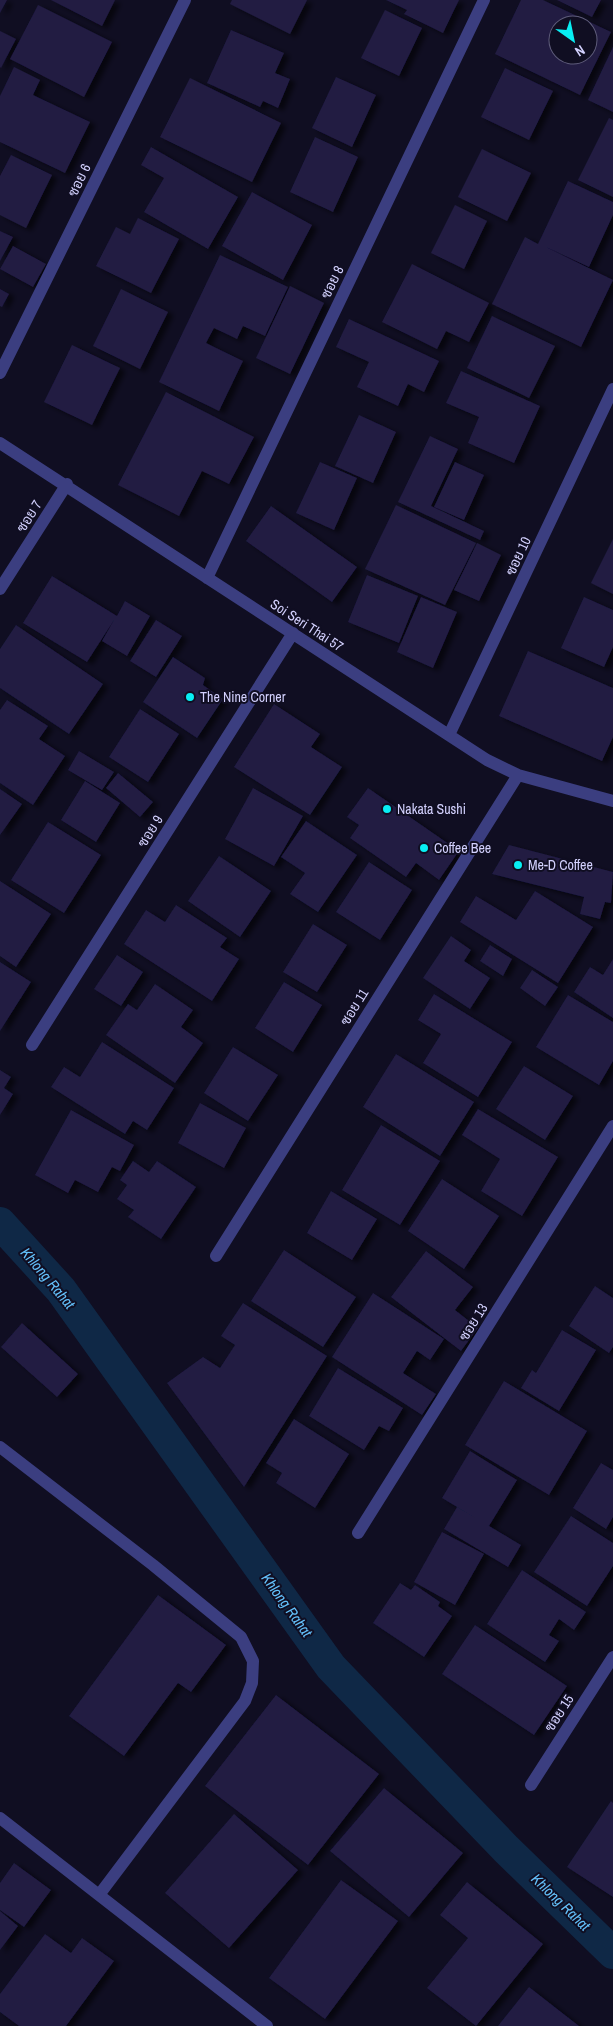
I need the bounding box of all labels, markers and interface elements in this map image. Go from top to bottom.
north arrow [548,15,598,65]
text: N [572,41,588,61]
street label: ซอย 6 [63,161,95,199]
street label: ซอย 8 [316,263,348,301]
street label: ซอย 7 [12,497,46,535]
street label: ซอย 10 [501,534,535,578]
street label: Soi Seri Thai 57 [267,595,347,655]
place label: The Nine Corner [200,688,286,706]
marker: The Nine Corner [184,691,196,703]
place label: Nakata Sushi [397,800,466,818]
marker: Nakata Sushi [381,803,393,815]
street label: ซอย 9 [133,812,167,850]
place label: Coffee Bee [434,839,491,857]
marker: Coffee Bee [418,842,430,854]
place label: Me-D Coffee [528,856,593,874]
marker: Me-D Coffee [512,859,524,871]
street label: ซอย 11 [336,985,373,1029]
water label: Khlong Rahat [16,1243,80,1314]
street label: ซอย 13 [455,1300,491,1344]
water label: Khlong Rahat [257,1569,318,1642]
street label: ซอย 15 [540,1691,578,1735]
water label: Khlong Rahat [527,1869,596,1936]

